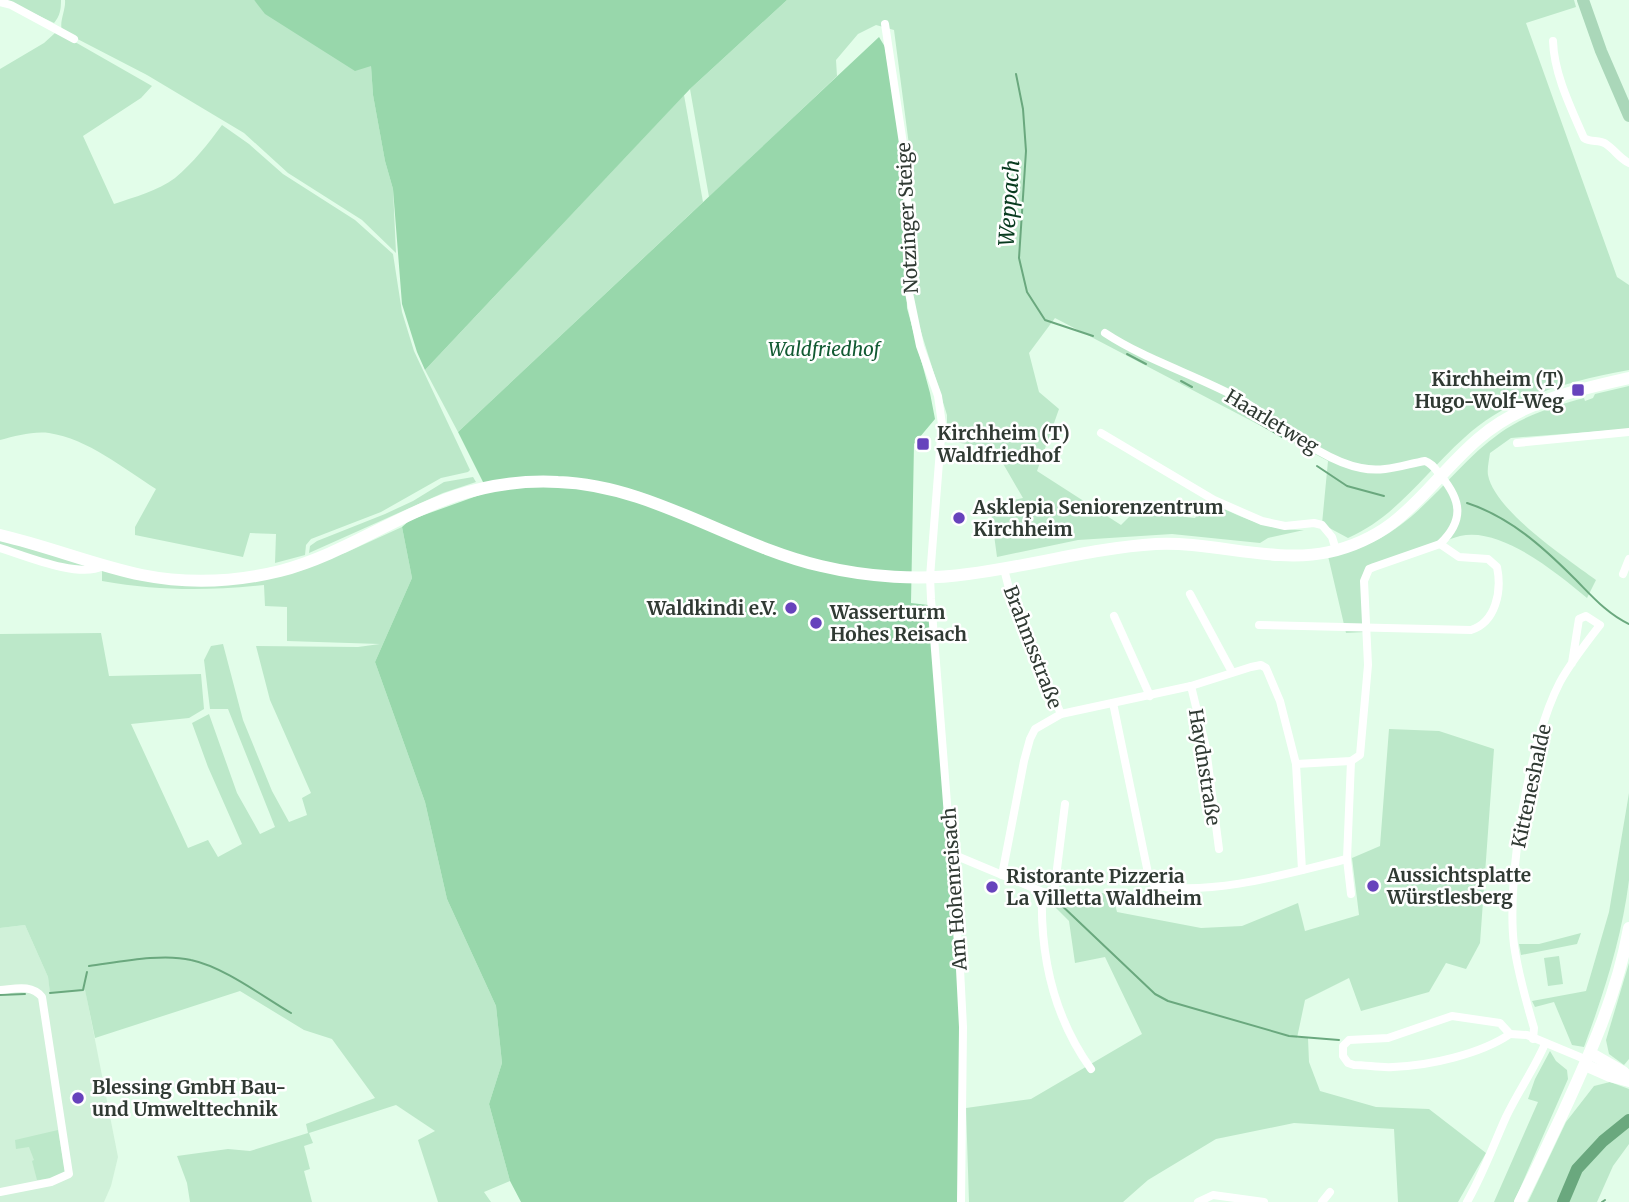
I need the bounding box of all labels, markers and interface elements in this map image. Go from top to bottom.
street label: Notzinger Steige [891,142,923,294]
water label: Weppach [993,159,1025,247]
park label: Waldfriedhof [768,337,883,361]
place label: Kirchheim (T) Hugo-Wolf-Weg [1414,367,1564,413]
marker: Kirchheim (T) Hugo-Wolf-Weg [1570,382,1586,398]
street label: Haarletweg [1221,384,1323,458]
place label: Kirchheim (T) Waldfriedhof [936,421,1070,467]
marker: Kirchheim (T) Waldfriedhof [915,436,931,452]
place label: Asklepia Seniorenzentrum Kirchheim [972,495,1224,541]
marker: Asklepia Seniorenzentrum Kirchheim [951,510,967,526]
street label: Brahmsstraße [999,582,1067,712]
place label: Waldkindi e.V. [646,596,777,620]
marker: Waldkindi e.V. [783,600,799,616]
place label: Wasserturm Hohes Reisach [829,600,967,646]
marker: Wasserturm Hohes Reisach [808,615,824,631]
street label: Haydnstraße [1184,707,1226,827]
street label: Kitteneshalde [1506,722,1556,850]
street label: Am Hohenreisach [936,806,972,972]
place label: Aussichtsplatte Würstlesberg [1386,863,1531,909]
place label: Ristorante Pizzeria La Villetta Waldheim [1006,864,1202,910]
marker: Aussichtsplatte Würstlesberg [1365,878,1381,894]
marker: Ristorante Pizzeria La Villetta Waldheim [984,879,1000,895]
place label: Blessing GmbH Bau- und Umwelttechnik [92,1075,286,1121]
marker: Blessing GmbH Bau- und Umwelttechnik [70,1090,86,1106]

